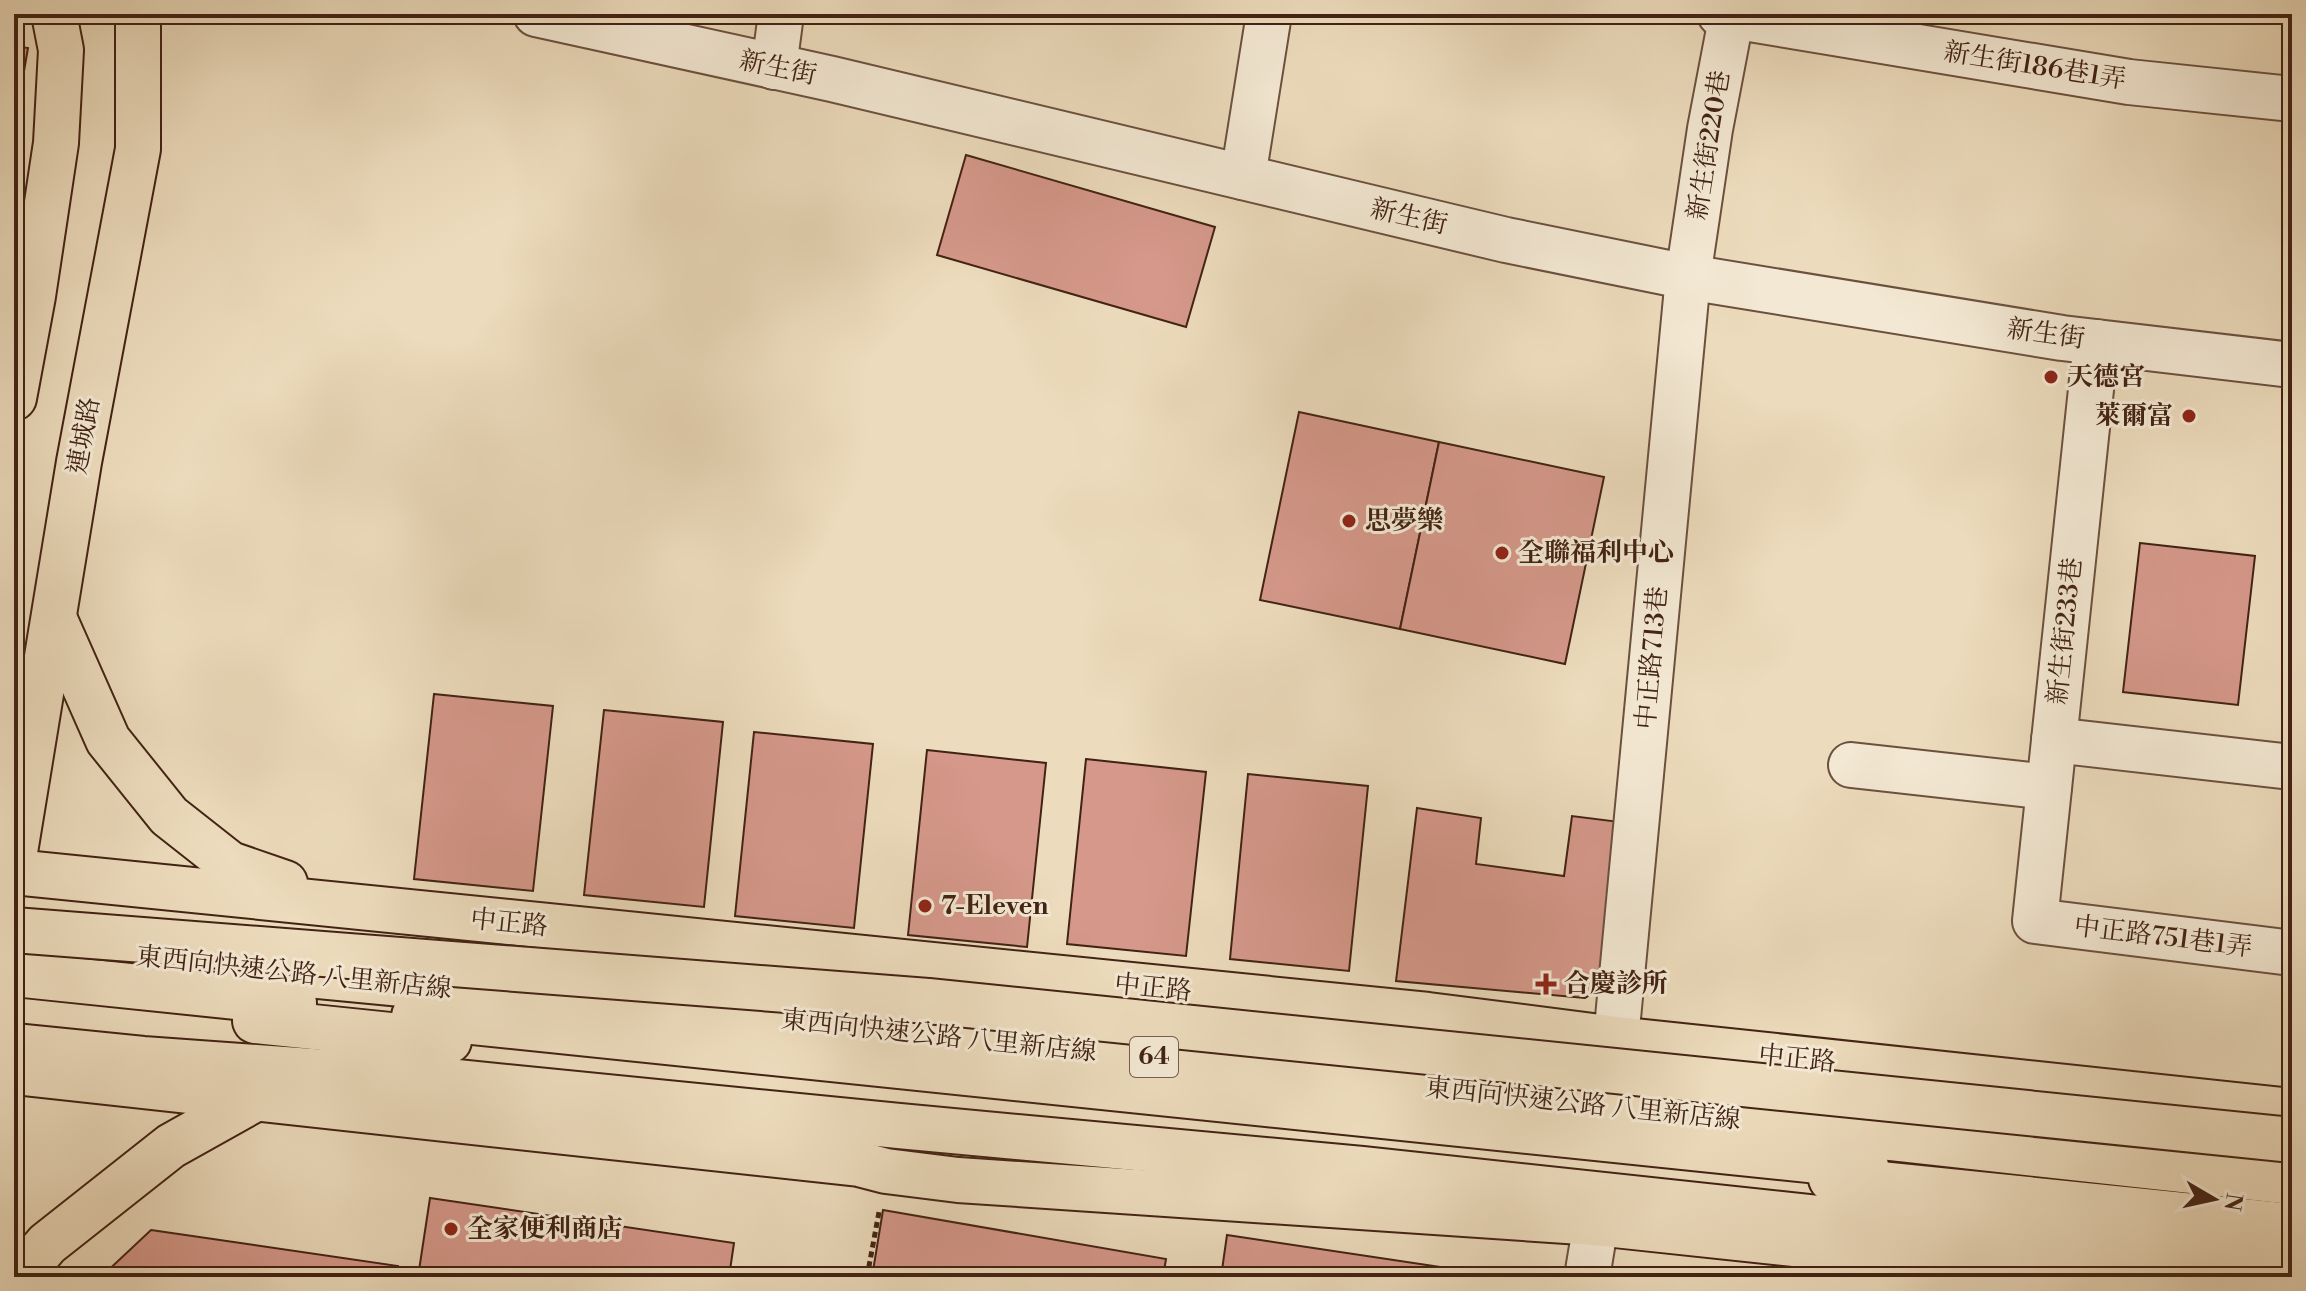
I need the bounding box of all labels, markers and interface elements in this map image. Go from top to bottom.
street label: 新生街186巷1弄 [1942,36,2128,96]
street label: 新生街 [737,44,819,92]
street label: 新生街220巷 [1681,68,1737,222]
street label: 新生街 [1367,193,1451,241]
street label: 新生街 [2005,313,2087,355]
place label: 天德宮 [2067,361,2145,393]
marker: 天德宮 [2042,368,2060,386]
street label: 連城路 [61,395,107,477]
place label: 萊爾富 [2095,400,2173,432]
marker: 萊爾富 [2180,407,2198,425]
place label: 思夢樂 [1365,505,1443,537]
marker: 思夢樂 [1340,512,1358,530]
place label: 全聯福利中心 [1518,537,1674,569]
marker: 全聯福利中心 [1493,544,1511,562]
street label: 新生街233巷 [2041,556,2089,706]
street label: 中正路713巷 [1630,585,1674,731]
place label: 7-Eleven [941,890,1048,922]
marker: 7-Eleven [916,897,934,915]
street label: 中正路 [469,903,549,943]
street label: 中正路751巷1弄 [2072,910,2254,964]
street label: 東西向快速公路 八里新店線 [135,941,453,1005]
street label: 中正路 [1113,968,1193,1008]
place label: 合慶診所 [1564,968,1668,1000]
marker: 合慶診所 [1535,973,1557,995]
street label: 東西向快速公路 八里新店線 [780,1004,1098,1068]
road number: 64 [1130,1037,1178,1077]
street label: 中正路 [1757,1039,1837,1079]
street label: 東西向快速公路 八里新店線 [1424,1072,1742,1136]
north arrow [2174,1159,2254,1239]
text: N [2217,1191,2247,1213]
place label: 全家便利商店 [467,1213,623,1245]
marker: 全家便利商店 [442,1220,460,1238]

